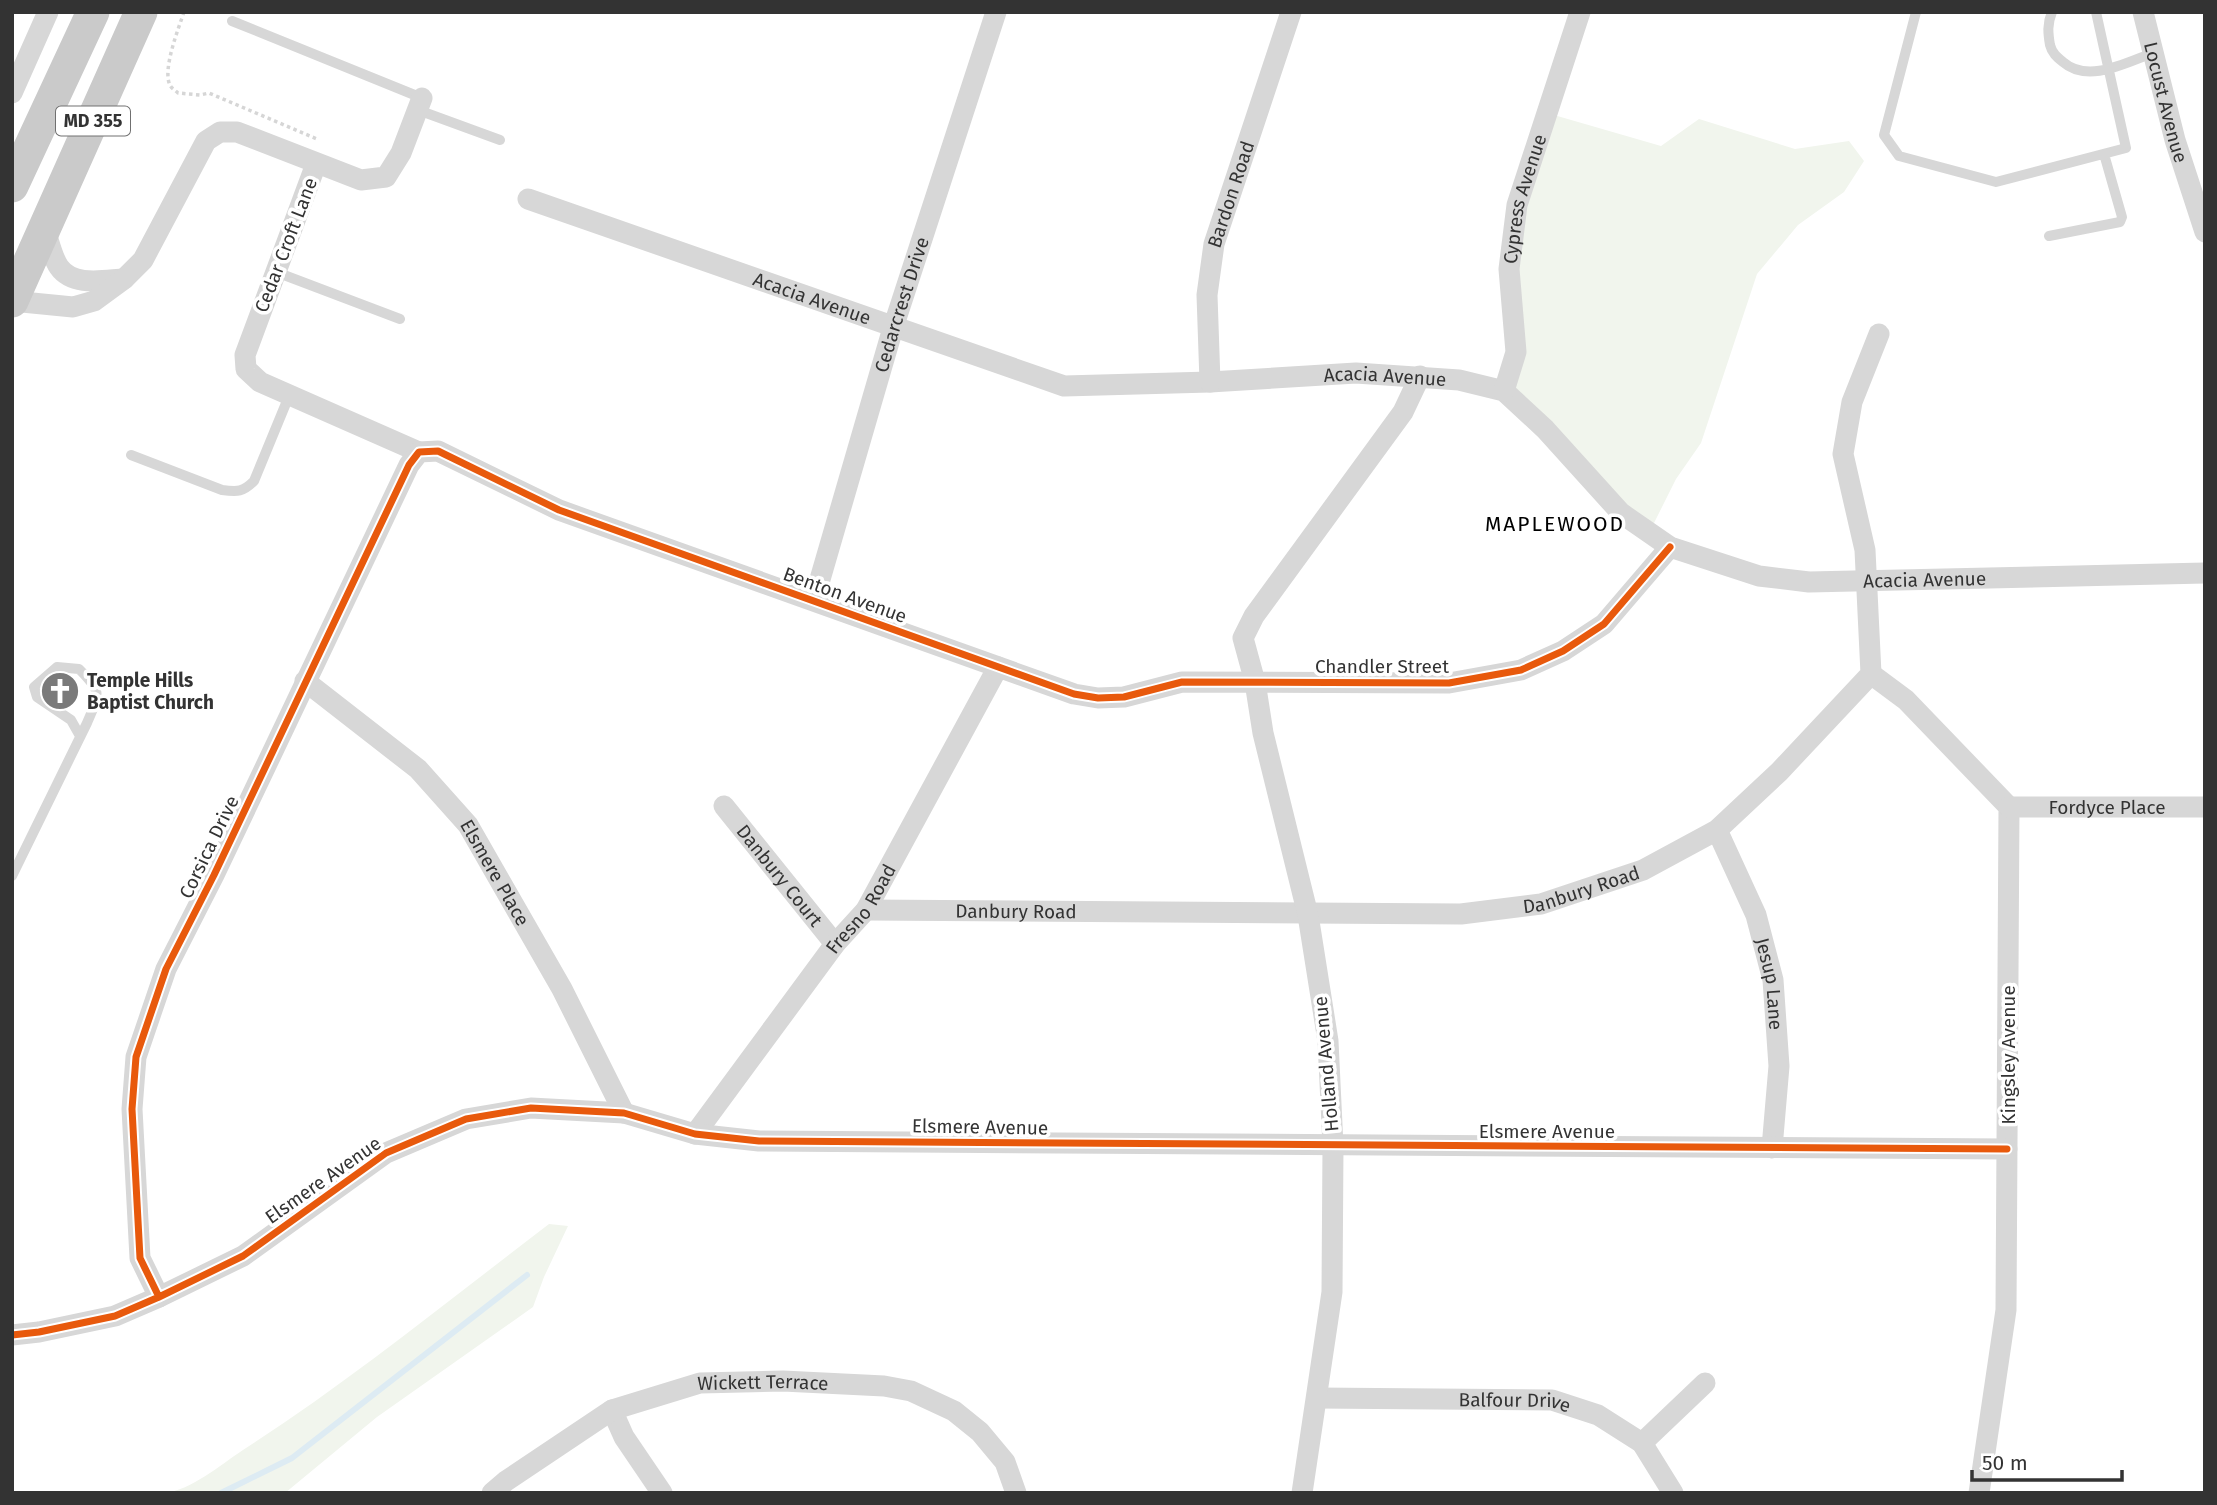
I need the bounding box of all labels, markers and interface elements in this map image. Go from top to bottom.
street label: Locust Avenue [2139,39,2193,165]
road number: MD 355 [56,106,130,136]
street label: Cypress Avenue [1498,131,1551,265]
street label: Bardon Road [1202,138,1259,251]
street label: Cedar Croft Lane [250,174,322,316]
street label: Cedarcrest Drive [869,234,933,375]
street label: Acacia Avenue [750,267,874,329]
street label: Acacia Avenue [1323,361,1447,391]
district label: MAPLEWOOD [1485,511,1625,537]
street label: Benton Avenue [780,562,910,628]
street label: Acacia Avenue [1863,566,1986,592]
street label: Chandler Street [1315,655,1449,678]
place label: Temple Hills Baptist Church [87,669,214,714]
church icon: Temple Hills Baptist Church [39,670,81,712]
street label: Corsica Drive [174,792,244,902]
street label: Fordyce Place [2048,796,2166,819]
street label: Elsmere Place [456,815,535,930]
street label: Danbury Court [732,820,828,931]
street label: Fresno Road [820,860,900,958]
street label: Danbury Road [1521,860,1642,918]
street label: Danbury Road [955,899,1077,923]
street label: Jesup Lane [1751,935,1788,1031]
street label: Kingsley Avenue [1997,985,2020,1125]
street label: Holland Avenue [1309,995,1343,1133]
street label: Elsmere Avenue [912,1114,1048,1140]
street label: Elsmere Avenue [1479,1120,1615,1143]
street label: Elsmere Avenue [261,1131,385,1229]
street label: Wickett Terrace [697,1369,829,1395]
street label: Balfour Drive [1459,1388,1574,1417]
scale bar [1972,1438,2122,1482]
text: 50 m [1982,1450,2028,1476]

